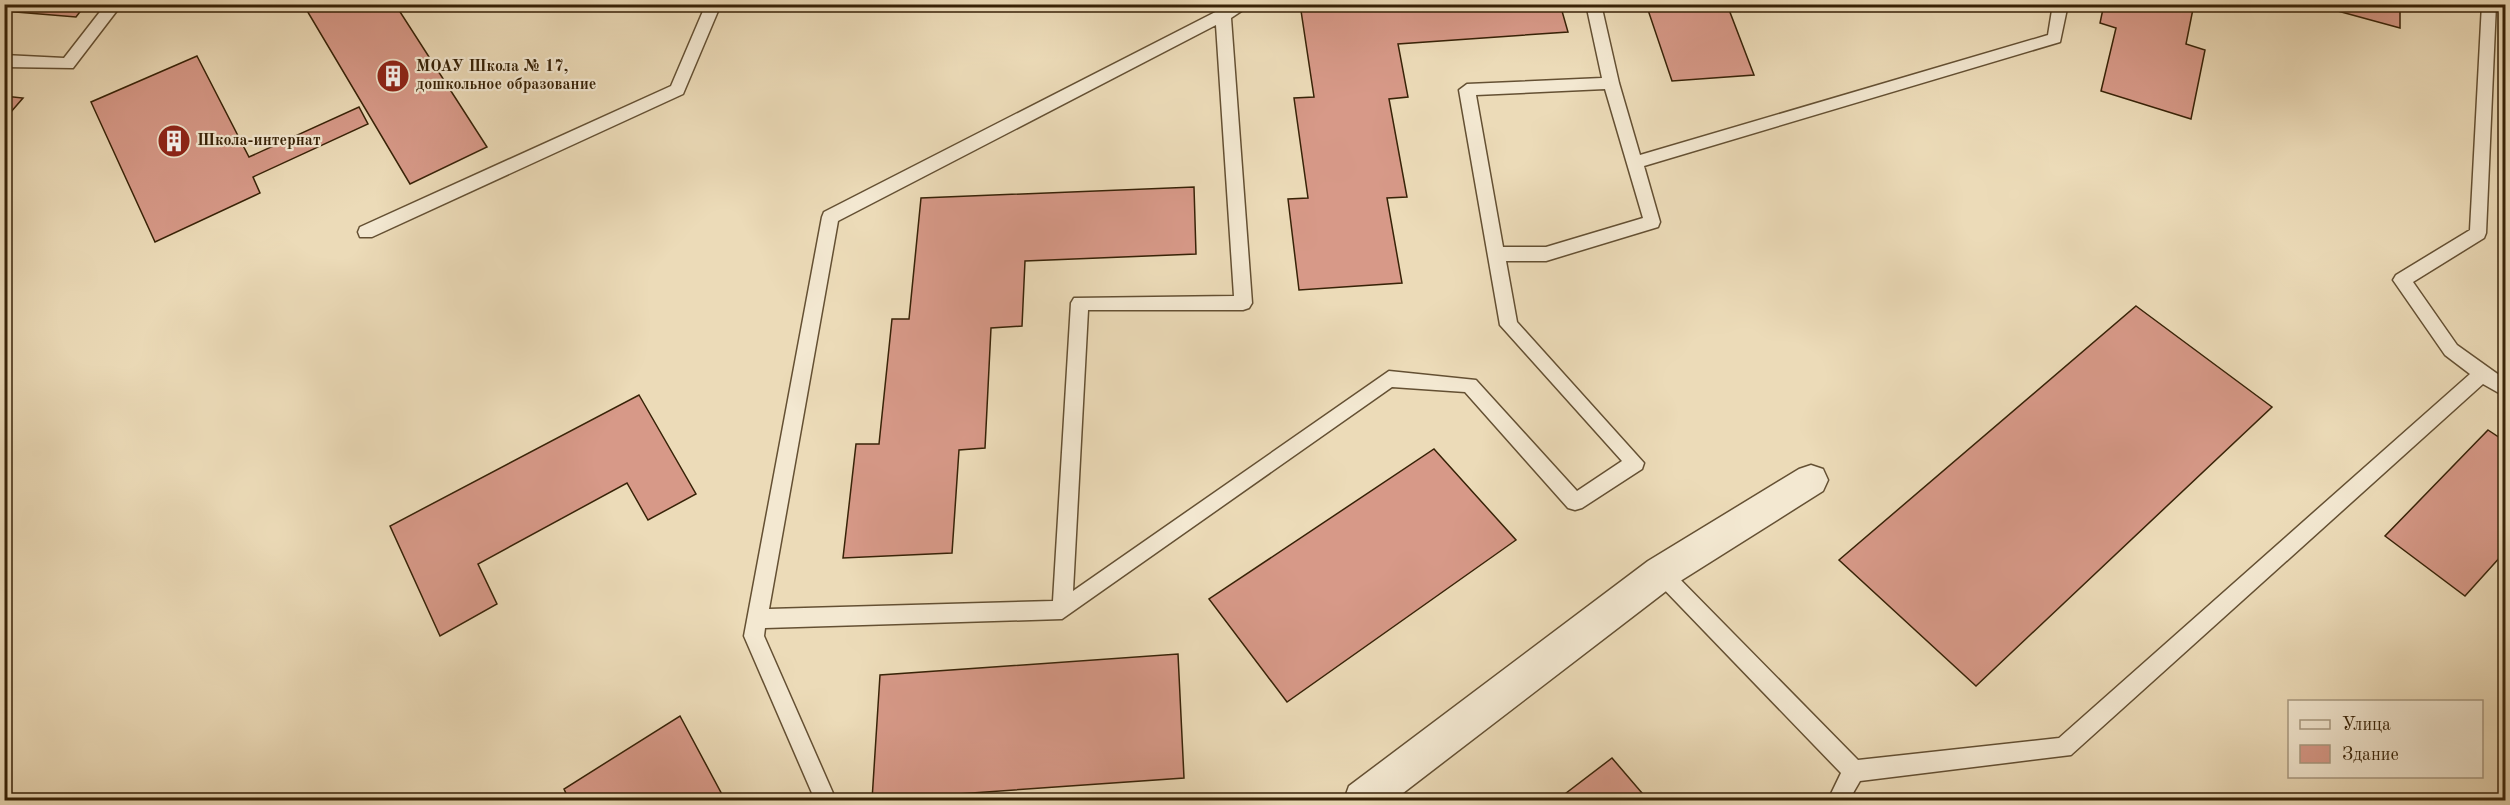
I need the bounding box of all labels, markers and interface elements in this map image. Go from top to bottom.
building icon: МОАУ Школа № 17, дошкольное образование [375,58,411,94]
place label: МОАУ Школа № 17, дошкольное образование [416,59,596,93]
building icon: Школа-интернат [156,123,192,159]
place label: Школа-интернат [197,133,321,149]
legend [2288,700,2483,778]
text: Улица [2342,716,2391,734]
text: Здание [2342,746,2399,764]

